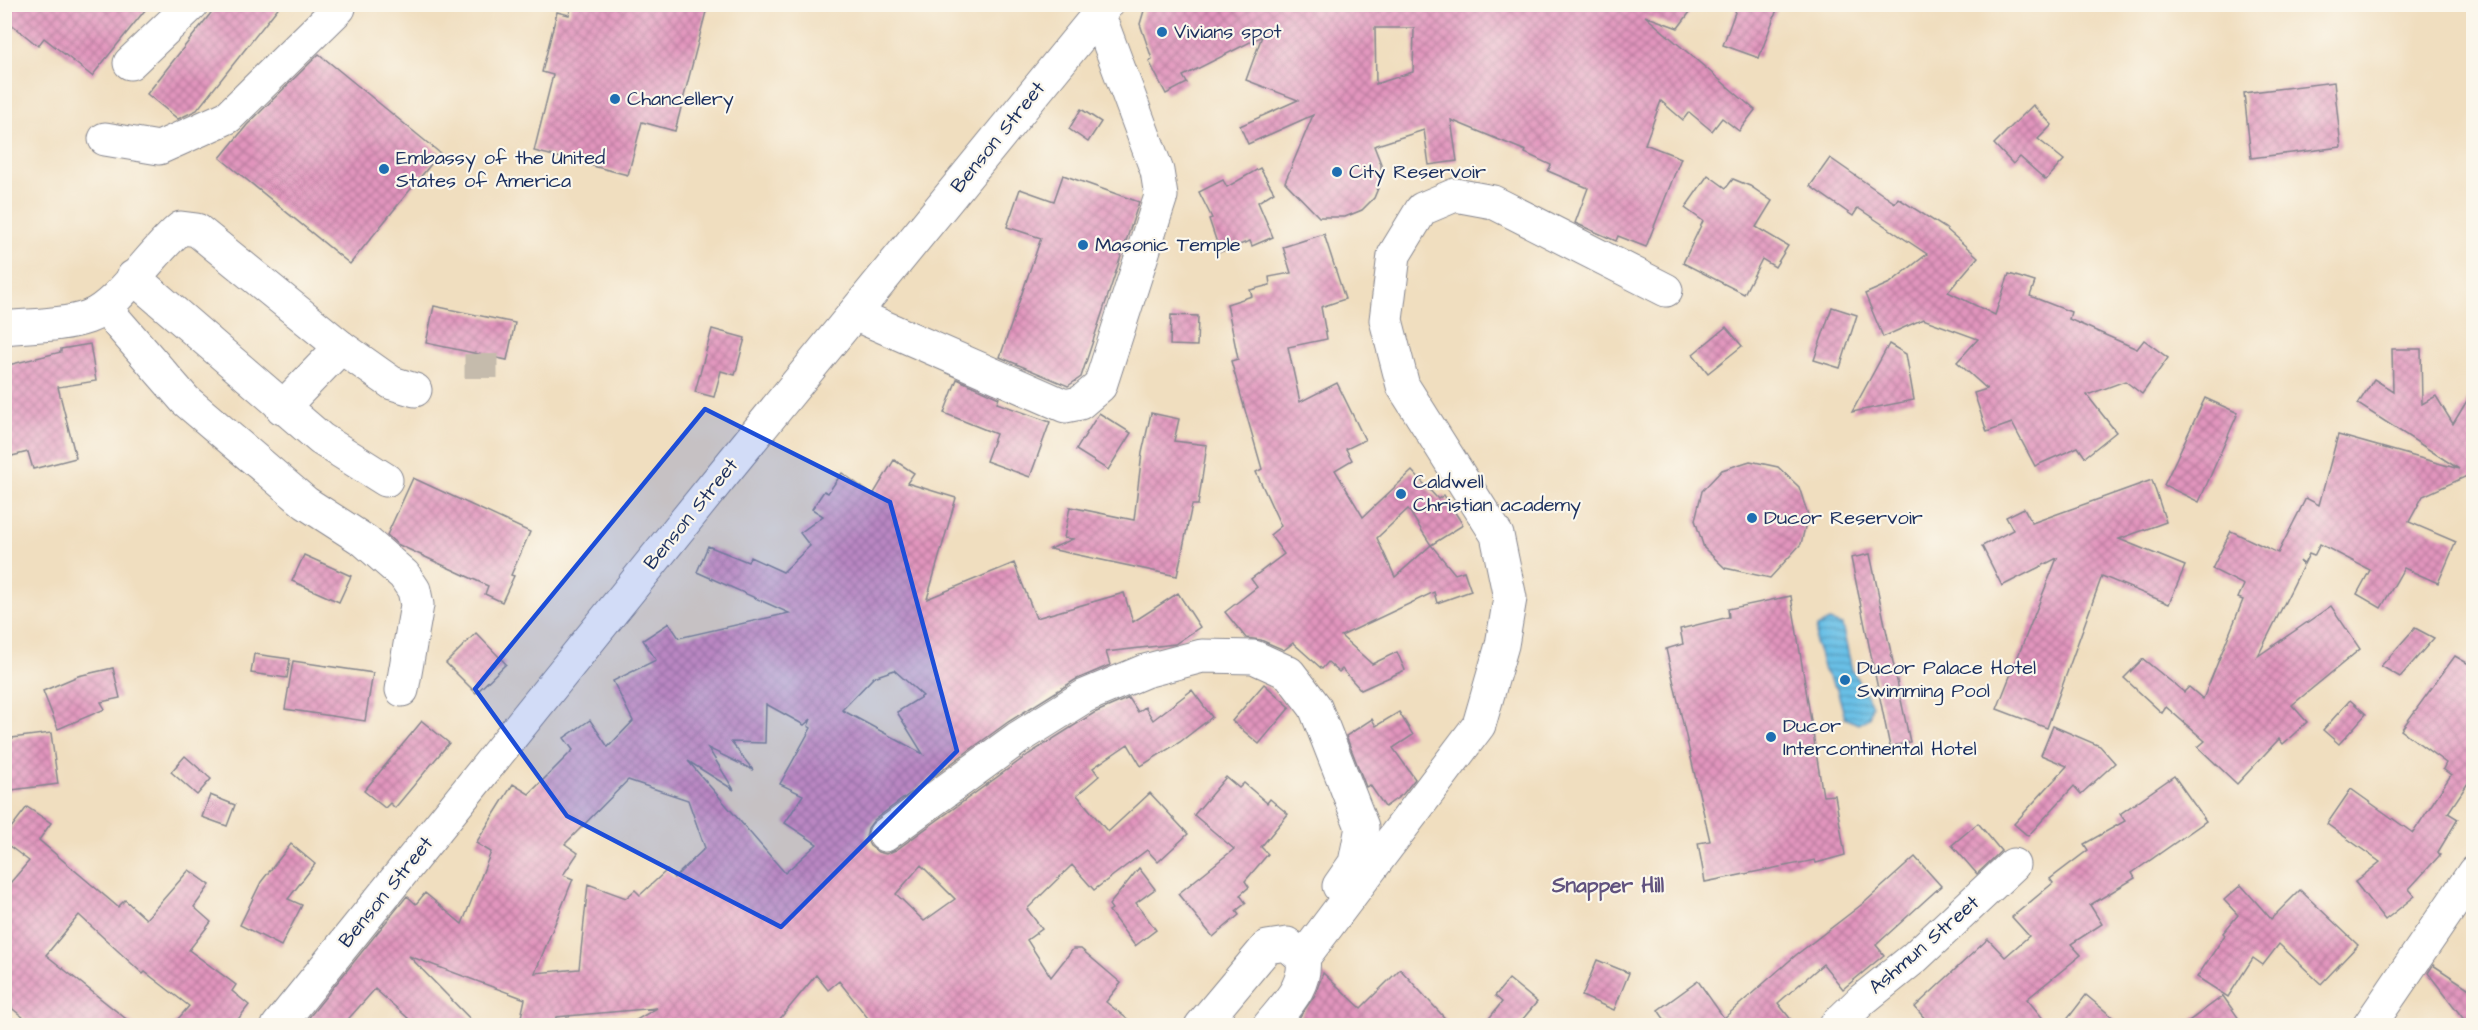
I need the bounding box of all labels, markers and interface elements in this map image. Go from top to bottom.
place label: Vivians spot [1174,18,1282,46]
marker: Vivians spot [1155,25,1169,39]
street label: Benson Street [944,75,1052,199]
place label: Chancellery [627,85,734,114]
marker: Chancellery [608,92,622,106]
place label: Embassy of the United States of America [396,144,605,195]
place label: City Reservoir [1349,158,1486,187]
marker: Embassy of the United States of America [377,162,391,176]
marker: City Reservoir [1330,165,1344,179]
place label: Masonic Temple [1095,231,1241,259]
marker: Masonic Temple [1076,238,1090,252]
street label: Benson Street [637,452,745,576]
place label: Caldwell Christian academy [1413,468,1581,520]
marker: Caldwell Christian academy [1394,487,1408,501]
place label: Ducor Reservoir [1764,504,1923,532]
marker: Ducor Reservoir [1745,511,1759,525]
place label: Ducor Palace Hotel Swimming Pool [1857,654,2036,706]
marker: Ducor Palace Hotel Swimming Pool [1838,673,1852,687]
place label: Ducor Intercontinental Hotel [1783,712,1977,763]
marker: Ducor Intercontinental Hotel [1764,730,1778,744]
street label: Benson Street [332,830,440,954]
district label: Snapper Hill [1551,871,1665,901]
street label: Ashmun Street [1863,889,1985,1001]

